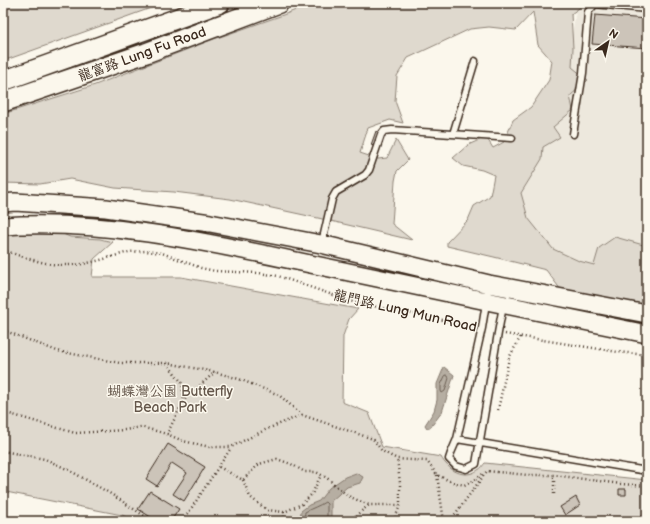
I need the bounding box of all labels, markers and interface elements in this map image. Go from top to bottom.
north arrow [588,22,628,62]
street label: 龍富路 Lung Fu Road [76,23,208,85]
text: N [606,26,620,42]
street label: 龍門路 Lung Mun Road [332,286,478,336]
park label: 蝴蝶灣公園 Butterfly Beach Park [107,383,233,416]

